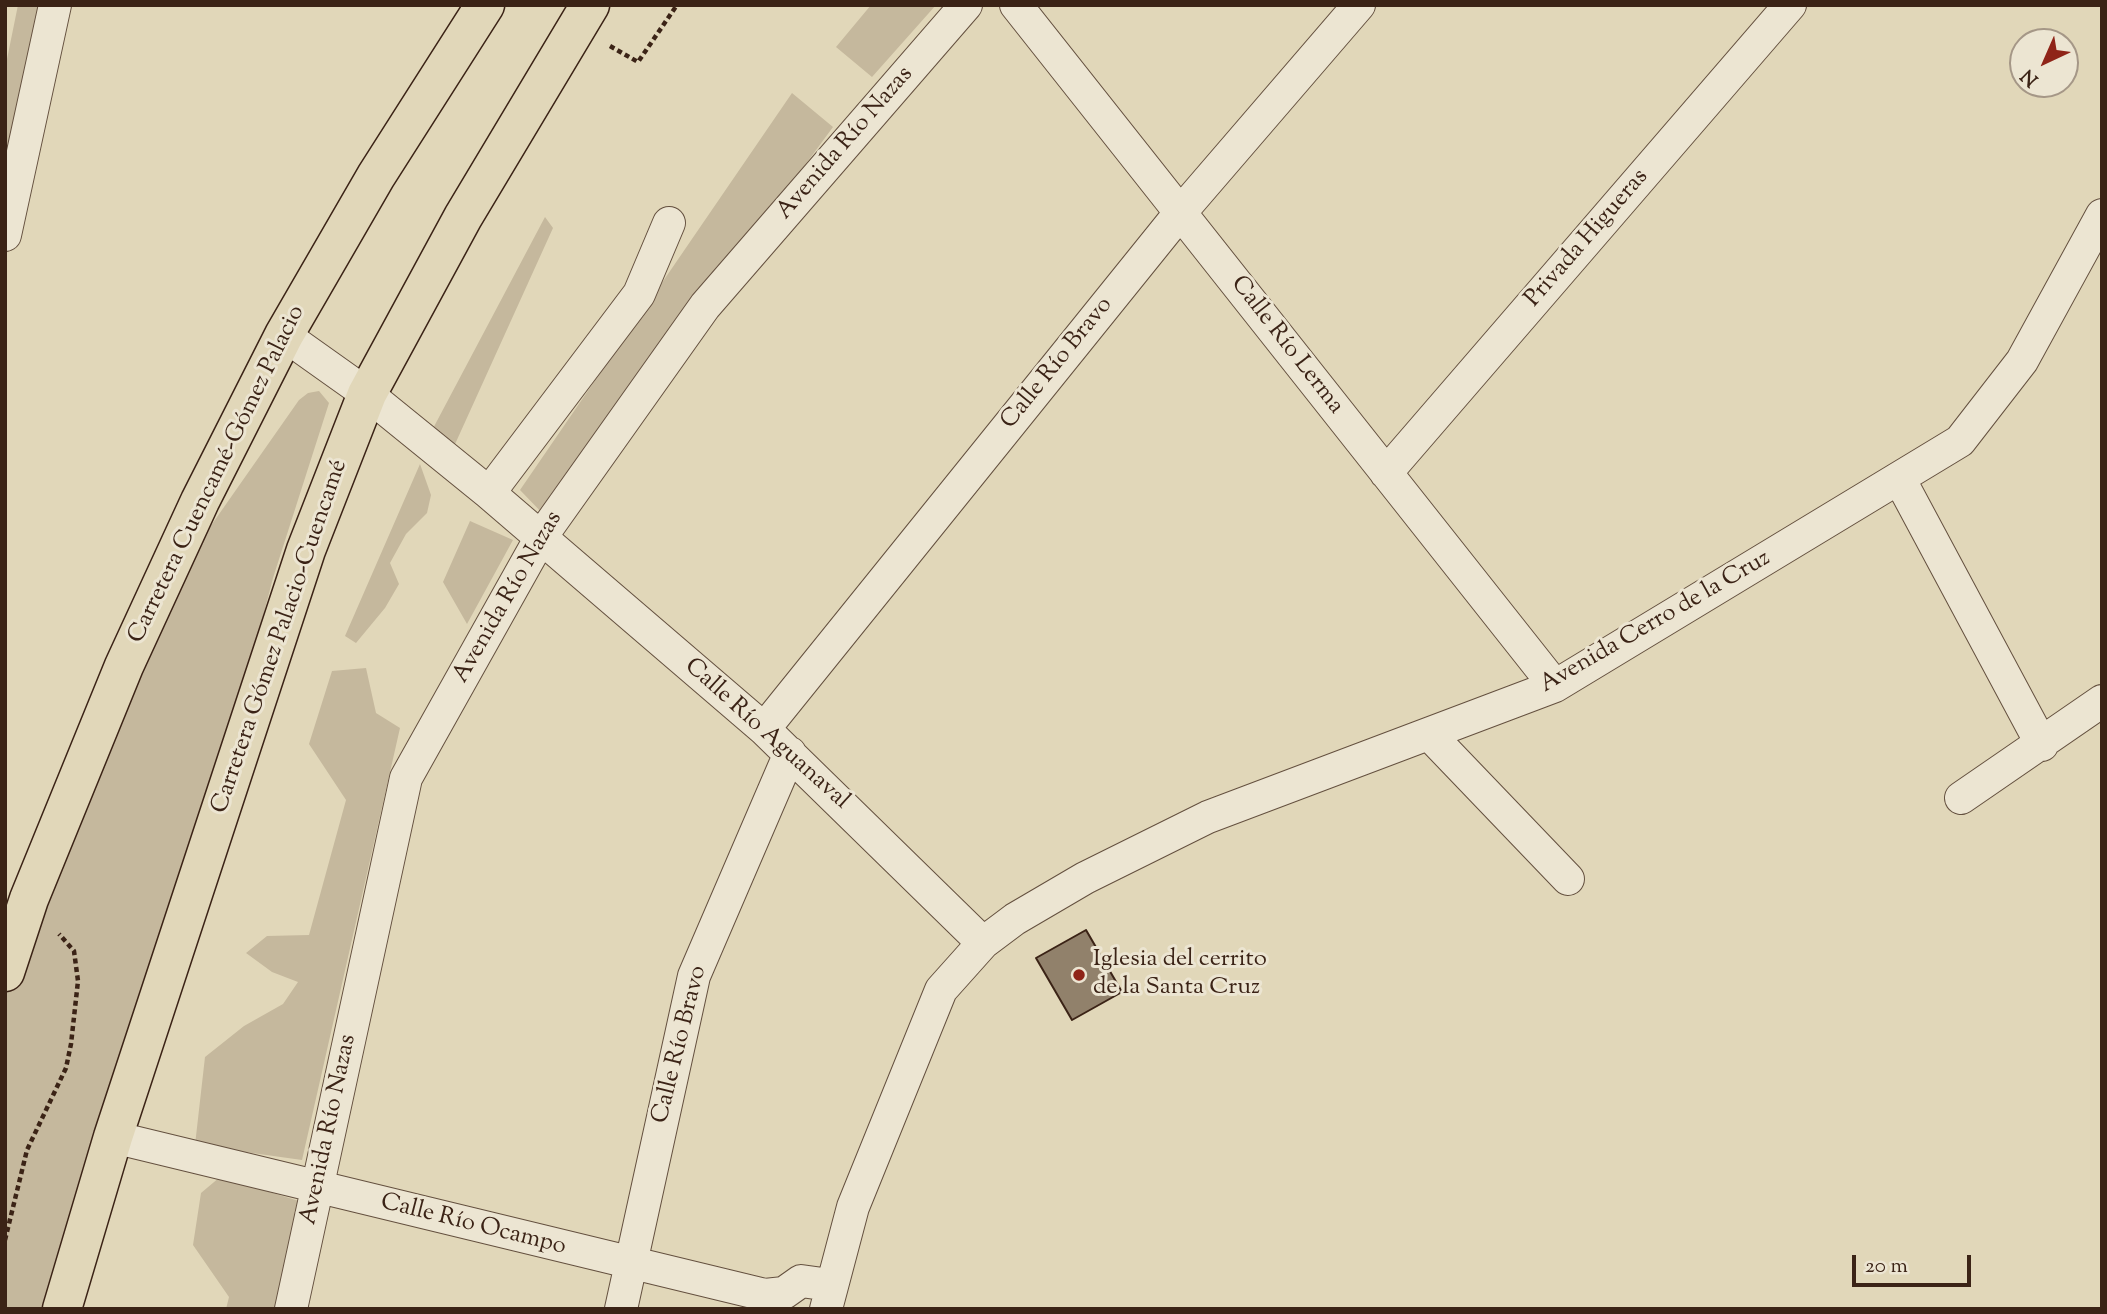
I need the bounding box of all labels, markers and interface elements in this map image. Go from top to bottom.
north arrow [2009,28,2079,98]
street label: Avenida Río Nazas [772,61,920,227]
text: N [2016,62,2045,92]
street label: Privada Higueras [1520,164,1656,314]
street label: Calle Río Lerma [1223,271,1349,421]
street label: Calle Río Bravo [996,292,1120,436]
street label: Carretera Cuencamé-Gómez Palacio [123,301,313,649]
street label: Carretera Gómez Palacio-Cuencamé [207,456,355,818]
street label: Avenida Río Nazas [448,507,570,689]
street label: Avenida Cerro de la Cruz [1536,545,1776,701]
street label: Calle Río Aguanaval [677,653,855,817]
place label: Iglesia del cerrito de la Santa Cruz [1093,947,1267,1003]
street label: Calle Río Bravo [647,963,715,1127]
marker: Iglesia del cerrito de la Santa Cruz [1071,967,1087,983]
street label: Avenida Río Nazas [296,1032,364,1228]
street label: Calle Río Ocampo [377,1189,569,1263]
scale bar [1855,1240,1974,1284]
text: 20 m [1865,1252,1908,1282]

